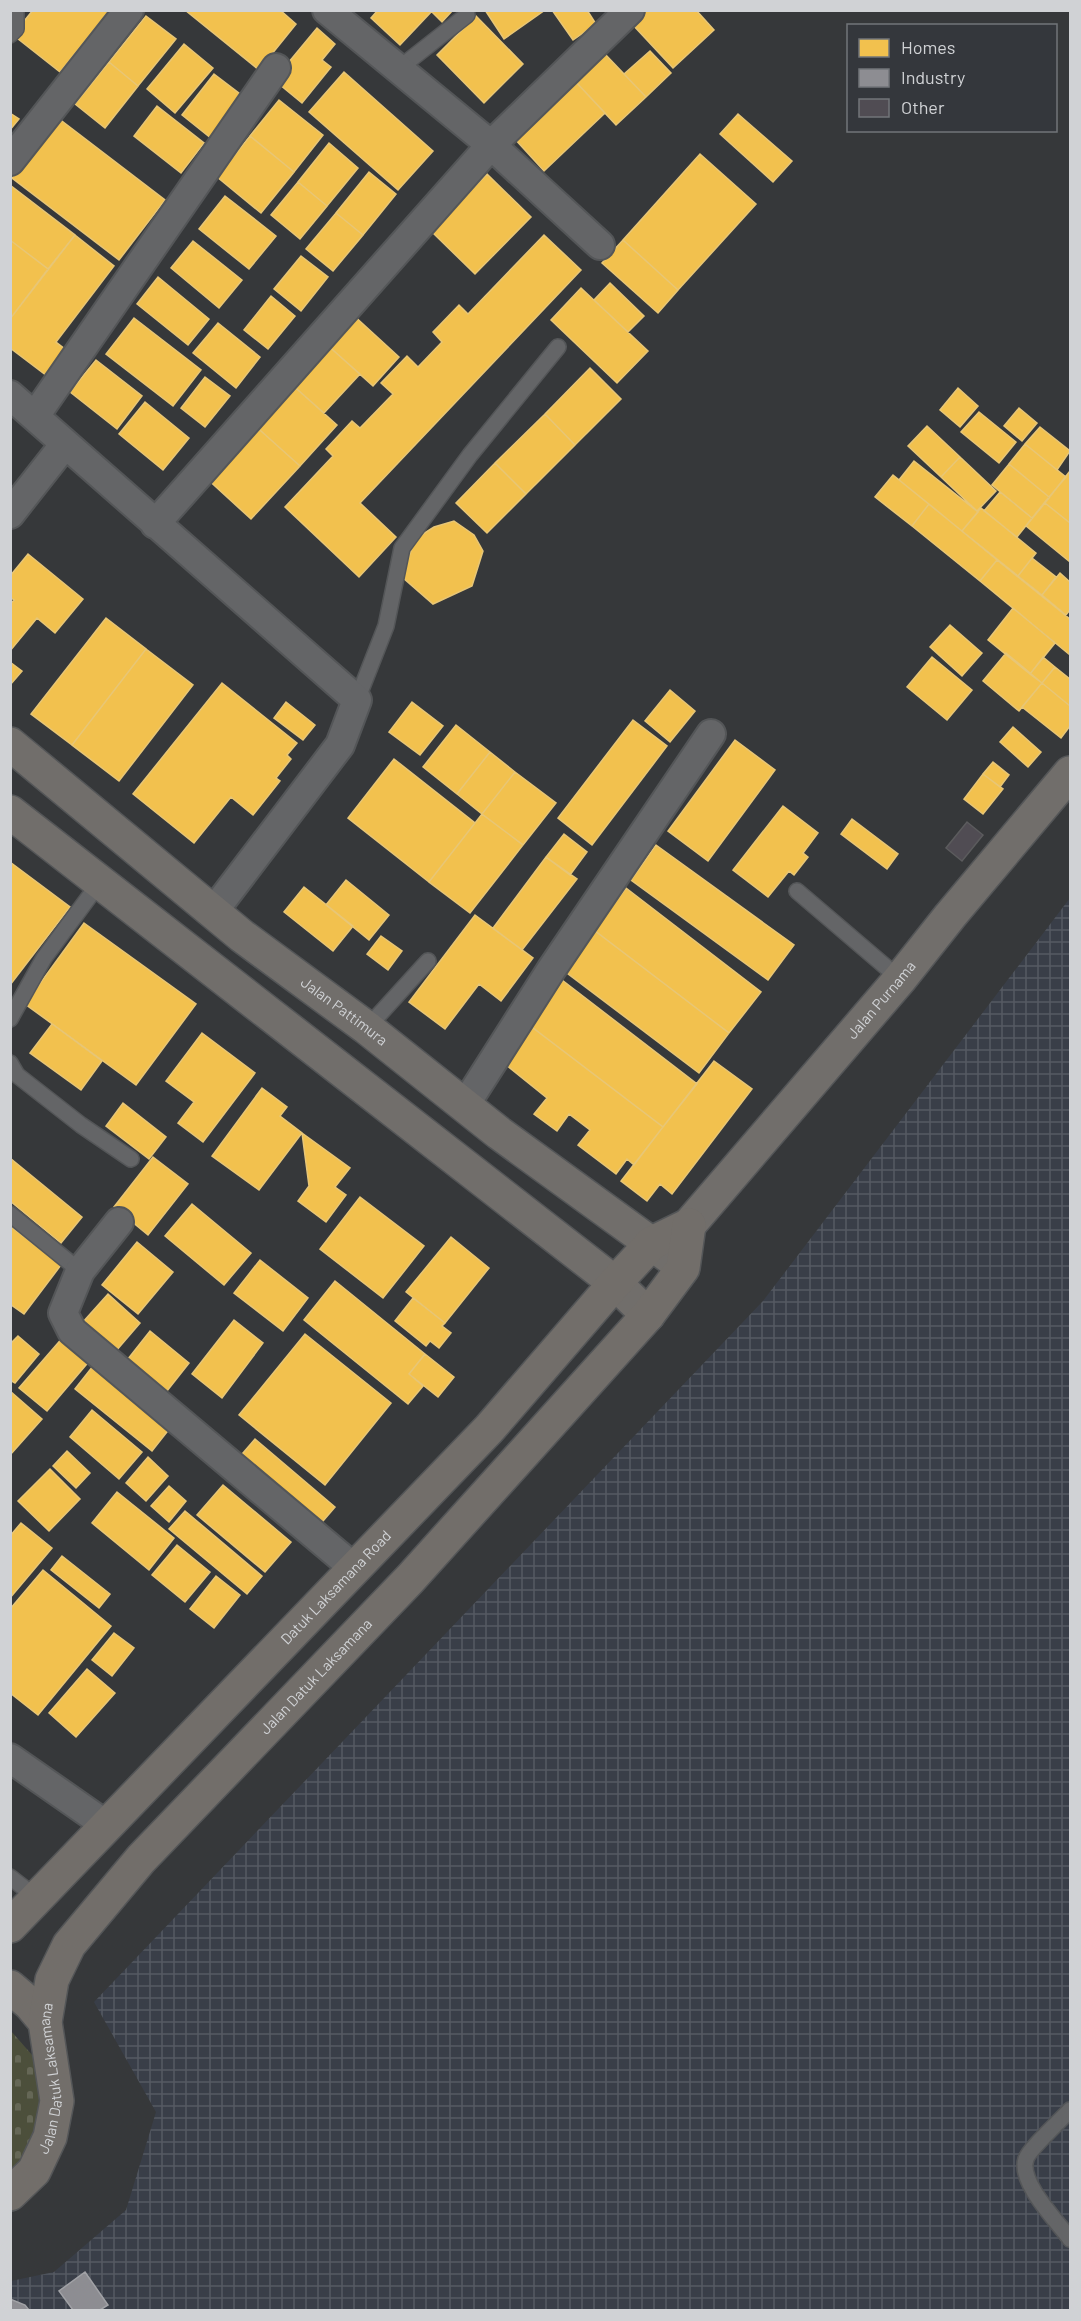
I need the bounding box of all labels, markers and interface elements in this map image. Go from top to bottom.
legend [847,24,1057,132]
text: Homes [901,36,955,58]
text: Industry [901,66,965,88]
text: Other [901,96,945,118]
street label: Jalan Purnama [843,957,919,1042]
street label: Jalan Pattimura [298,973,391,1049]
street label: Datuk Laksamana Road [276,1526,394,1648]
street label: Jalan Datuk Laksamana [256,1614,375,1738]
street label: Jalan Datuk Laksamana [33,2001,65,2156]

